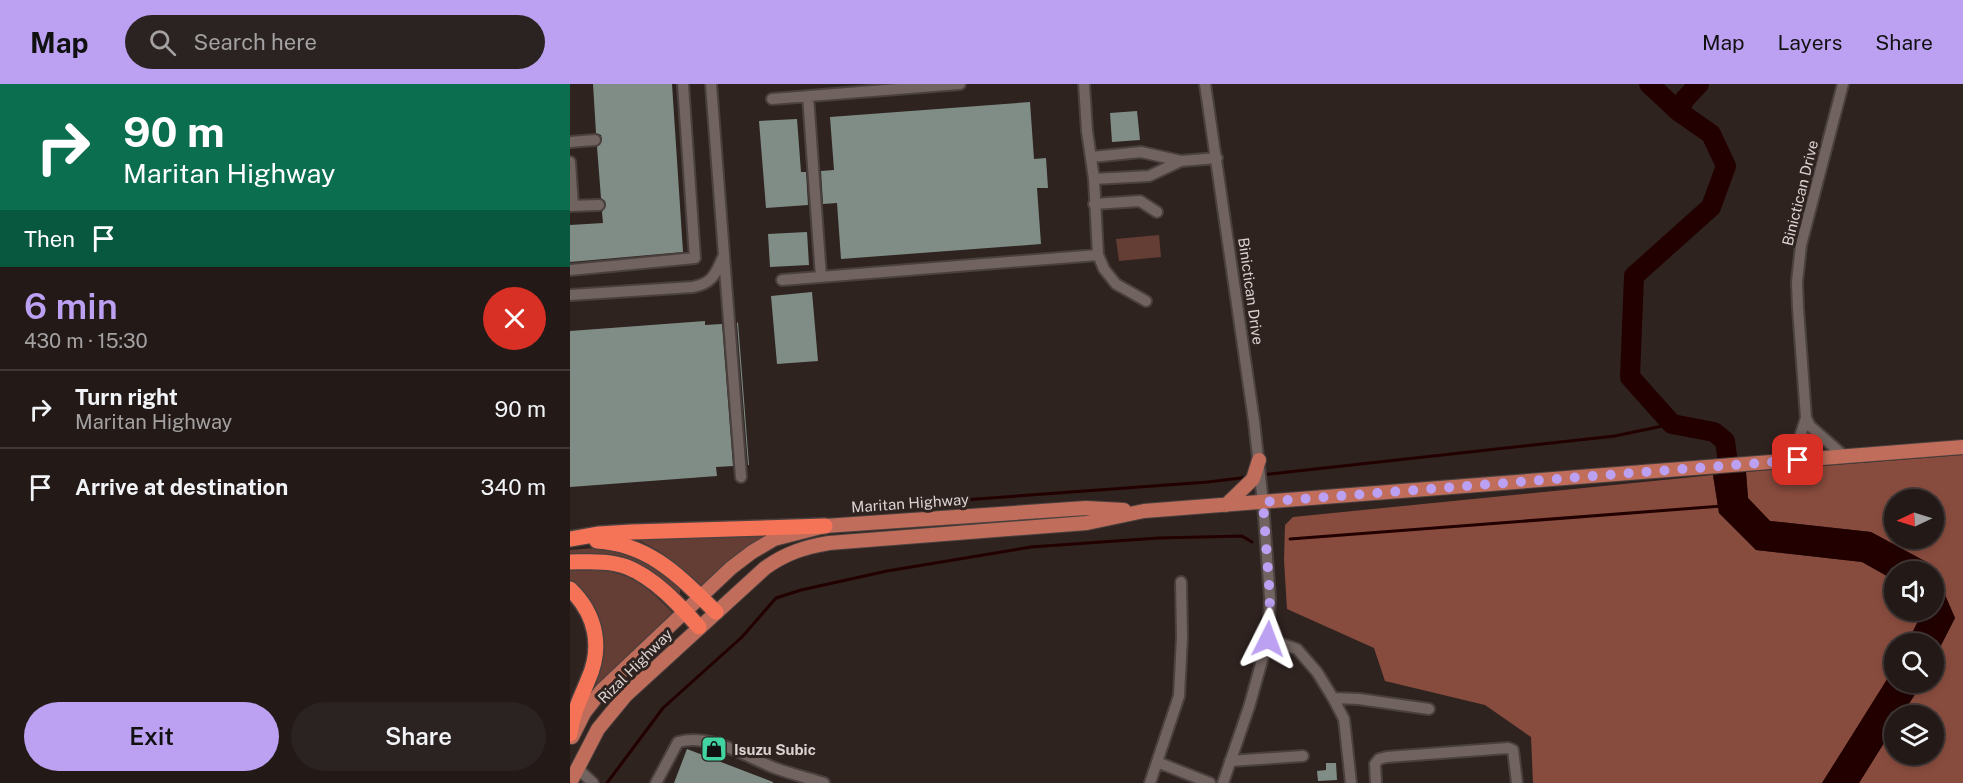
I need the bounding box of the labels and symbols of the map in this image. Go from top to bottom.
street label: Binictican Drive [1779,138,1821,248]
street label: Binictican Drive [1235,236,1267,346]
pin [1772,434,1823,485]
north arrow [1884,489,1944,549]
street label: Maritan Highway [851,490,969,516]
position arrow [1236,607,1300,671]
street label: Rizal Highway [594,625,676,707]
shop icon: Isuzu Subic [699,734,729,764]
place label: Isuzu Subic [734,741,816,758]

